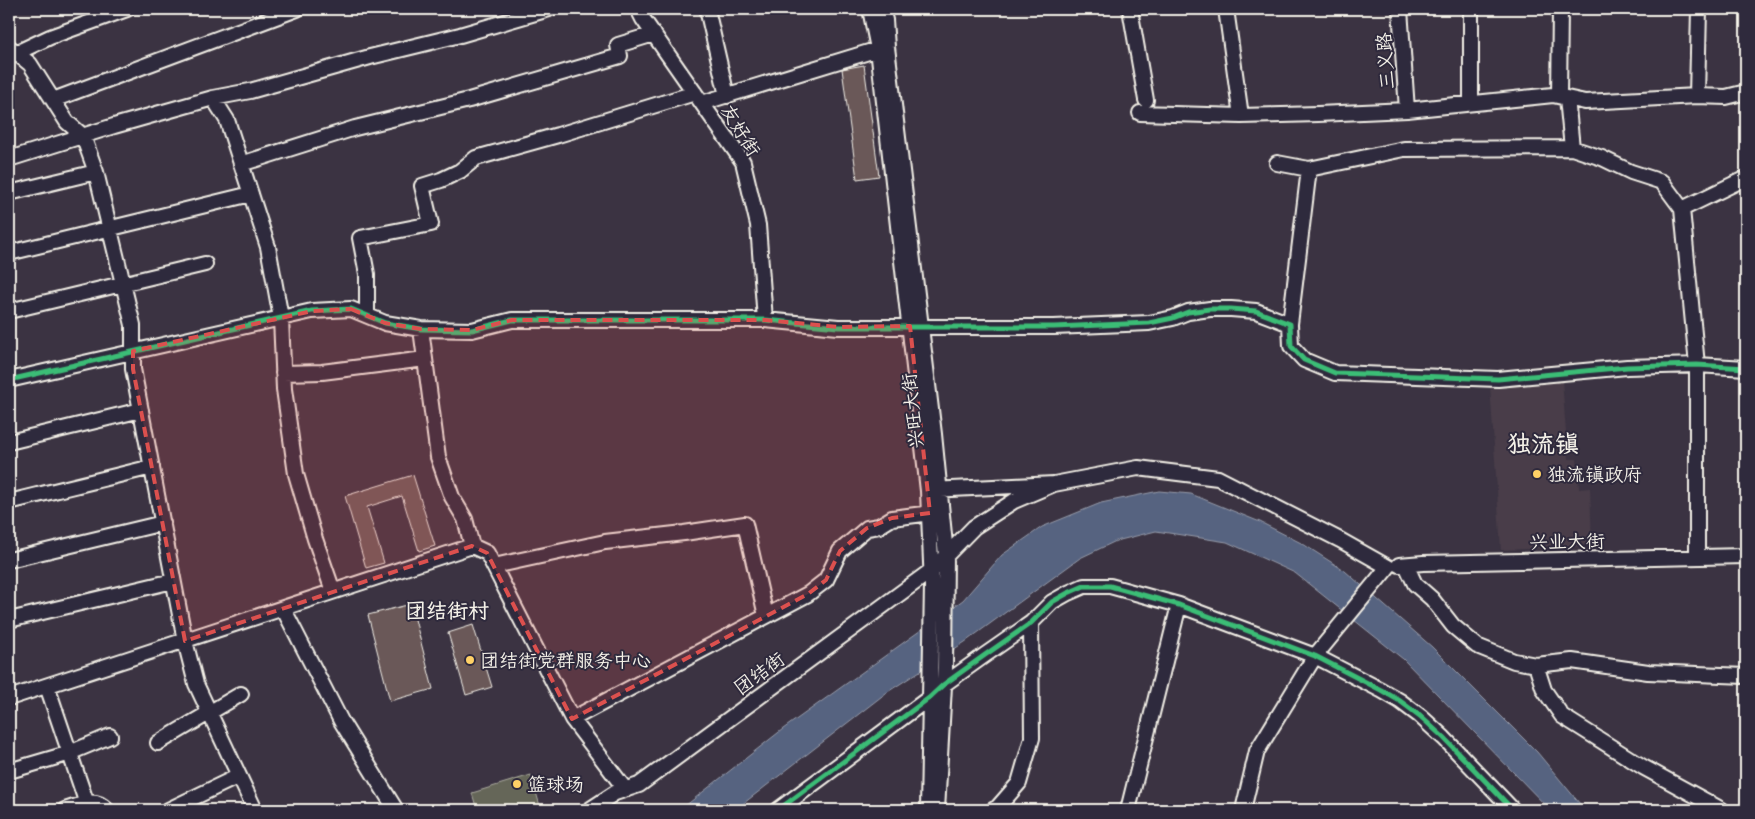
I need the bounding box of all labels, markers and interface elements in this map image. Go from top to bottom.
street label: 三义路 [1371,32,1402,90]
street label: 友好街 [713,99,766,162]
street label: 兴旺大街 [896,372,931,450]
district label: 独流镇 [1507,428,1579,462]
place label: 独流镇政府 [1547,462,1642,489]
marker: 独流镇政府 [1531,468,1543,480]
street label: 兴业大街 [1529,528,1605,557]
district label: 团结街村 [405,597,489,626]
street label: 团结街 [729,647,791,702]
place label: 团结街党群服务中心 [480,648,651,675]
marker: 团结街党群服务中心 [464,654,476,666]
place label: 篮球场 [527,772,584,799]
marker: 篮球场 [511,778,523,790]

